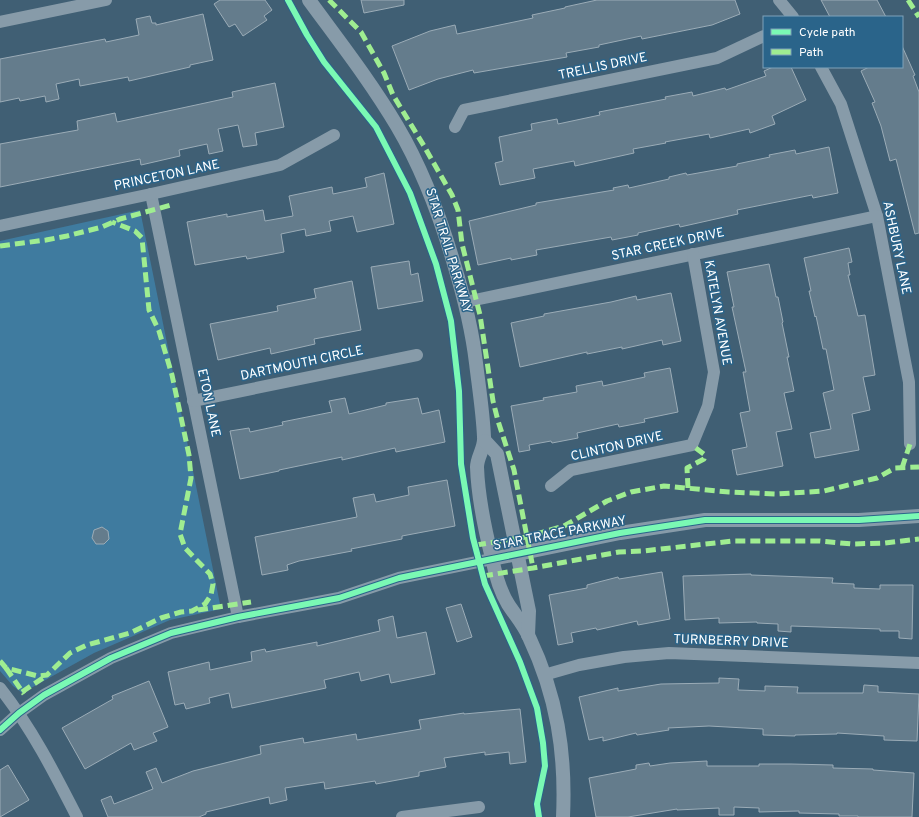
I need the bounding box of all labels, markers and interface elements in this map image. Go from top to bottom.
legend [763,16,903,68]
text: Cycle path [799,25,856,41]
text: Path [799,45,824,61]
street label: TRELLIS DRIVE [557,50,649,84]
street label: PRINCETON LANE [113,157,221,195]
street label: STAR TRAIL PARKWAY [421,186,475,316]
street label: ASHBURY LANE [878,200,914,296]
street label: STAR CREEK DRIVE [610,225,726,265]
street label: KATELYN AVENUE [700,259,734,367]
street label: DARTMOUTH CIRCLE [239,343,365,385]
street label: ETON LANE [193,367,223,439]
street label: CLINTON DRIVE [569,429,665,465]
street label: STAR TRACE PARKWAY [492,513,628,555]
street label: TURNBERRY DRIVE [673,632,789,652]

